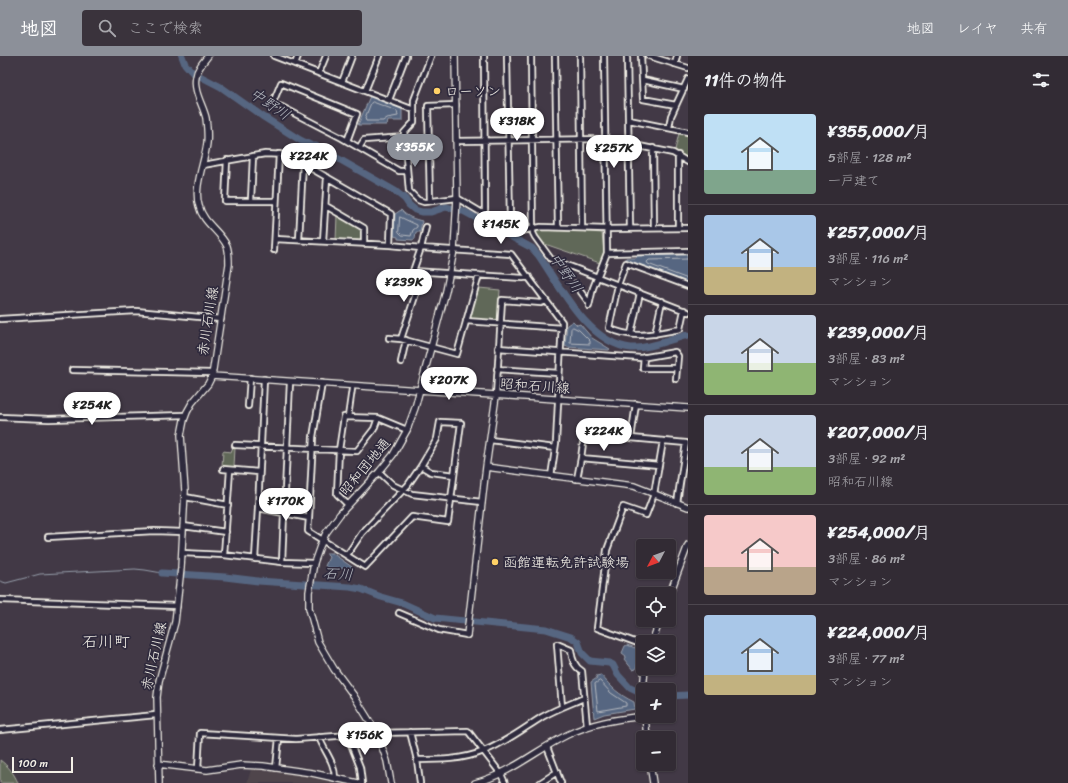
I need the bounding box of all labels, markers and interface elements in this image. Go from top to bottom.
search box [82,10,362,46]
text: 地図 [20,12,58,45]
text: ここで検索 [128,15,203,41]
text: 地図 [907,16,935,41]
text: レイヤ [957,16,998,41]
text: 共有 [1020,16,1048,41]
icon: search [96,17,118,39]
text: 11件の物件 [704,65,787,95]
icon: filters [1030,69,1052,91]
place label: ローソン [445,79,501,104]
water label: 中野川 [244,81,296,127]
marker: ローソン [432,86,442,96]
pin: ¥318K [489,108,545,142]
text: ¥318K [499,109,535,132]
text: ¥355,000/月 [828,116,930,146]
icon: home [736,130,784,178]
pin: ¥355K [387,134,443,168]
text: ¥355K [396,135,434,158]
pin: ¥257K [586,135,642,169]
text: ¥257K [595,136,633,159]
pin: ¥224K [281,143,337,177]
text: ¥224K [290,144,328,167]
text: 5部屋 · 128 m² [828,146,912,169]
text: 一戸建て [828,169,880,192]
pin: ¥145K [473,211,529,245]
text: ¥145K [483,212,519,235]
text: ¥257,000/月 [828,217,930,247]
icon: home [736,231,784,279]
water label: 中野川 [542,247,590,299]
text: 3部屋 · 116 m² [828,247,908,270]
pin: ¥239K [376,269,432,303]
text: ¥239K [385,270,423,293]
text: マンション [828,270,892,293]
street label: 赤川石川線 [190,284,226,358]
text: ¥239,000/月 [828,317,929,347]
icon: home [736,331,784,379]
text: 3部屋 · 83 m² [828,347,905,370]
pin: ¥207K [421,367,477,401]
text: ¥207K [430,368,468,391]
text: マンション [828,370,892,393]
street label: 昭和石川線 [499,371,571,401]
pin: ¥254K [64,392,120,426]
text: ¥254K [73,393,111,416]
text: ¥207,000/月 [828,417,930,447]
pin: ¥224K [576,418,632,452]
text: ¥224K [585,419,623,442]
icon: home [736,431,784,479]
street label: 昭和団地通 [333,432,397,502]
text: 3部屋 · 92 m² [828,447,905,470]
text: 昭和石川線 [828,470,893,493]
pin: ¥170K [258,488,314,522]
text: ¥170K [268,489,304,512]
text: ¥254,000/月 [828,517,931,547]
icon: home [736,531,784,579]
north arrow [636,539,676,579]
map controls [636,539,676,771]
text: 3部屋 · 86 m² [828,547,905,570]
place label: 函館運転免許試験場 [503,550,629,575]
marker: 函館運転免許試験場 [490,557,500,567]
water label: 石川 [322,560,354,588]
text: マンション [828,570,892,593]
button: locate [636,587,676,627]
text: ¥224,000/月 [828,617,930,647]
street label: 赤川石川線 [134,619,174,693]
district label: 石川町 [82,627,130,656]
icon: home [736,631,784,679]
button: layers [636,635,676,675]
text: 3部屋 · 77 m² [828,647,905,670]
text: マンション [828,670,892,693]
button: + [636,683,676,723]
pin: ¥156K [337,722,393,756]
text: ¥156K [347,723,383,746]
button: − [636,731,676,771]
text: 100 m [18,754,48,773]
scale bar [12,755,73,774]

